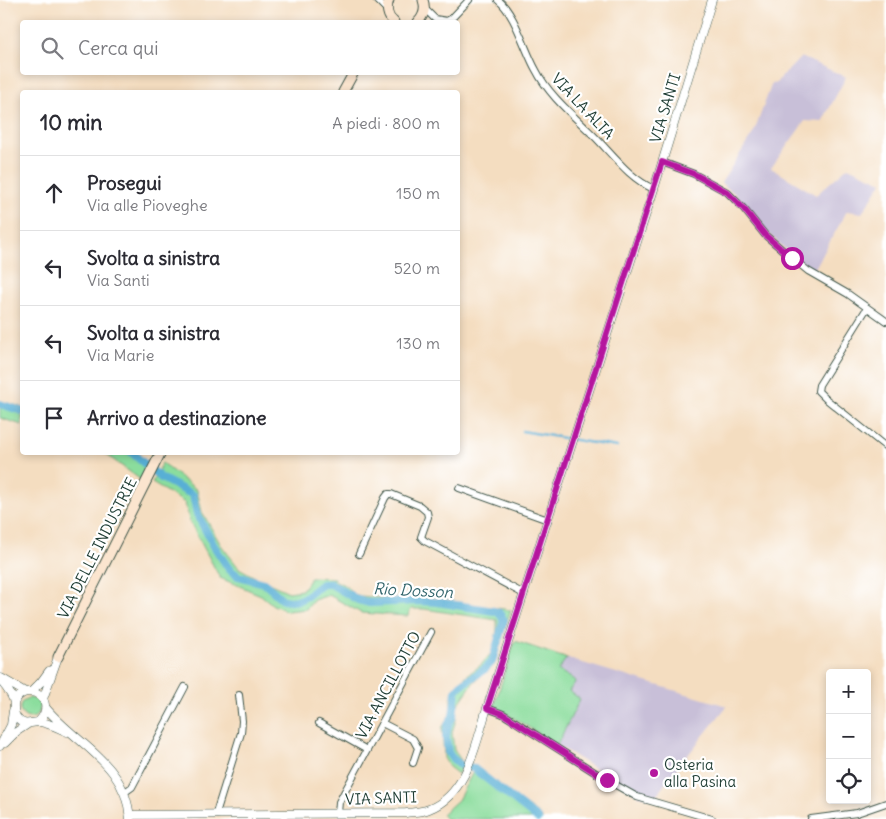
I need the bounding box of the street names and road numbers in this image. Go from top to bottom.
street label: VIA LA ALTA [548,69,619,143]
street label: VIA SANTI [645,71,685,145]
street label: VIA DELLE INDUSTRIE [53,474,141,622]
street label: VIA ANCILLOTTO [352,628,424,742]
street label: VIA SANTI [345,787,417,809]

